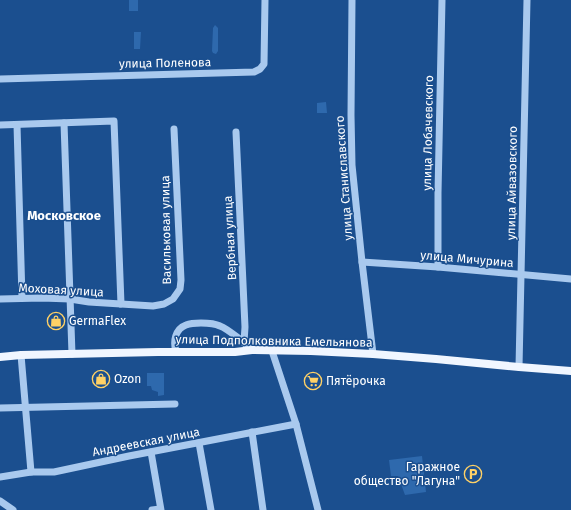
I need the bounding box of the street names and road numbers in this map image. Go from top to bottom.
street label: улица Поленова [119,55,211,71]
street label: улица Лобачевского [420,75,436,191]
street label: улица Станиславского [333,115,355,241]
street label: улица Айвазовского [504,126,520,240]
street label: Васильковая улица [158,175,174,285]
street label: Вербная улица [221,195,239,281]
street label: улица Мичурина [420,248,514,270]
street label: Моховая улица [18,281,104,299]
street label: улица Подполковника Емельянова [175,332,373,350]
street label: Андреевская улица [91,425,201,459]

